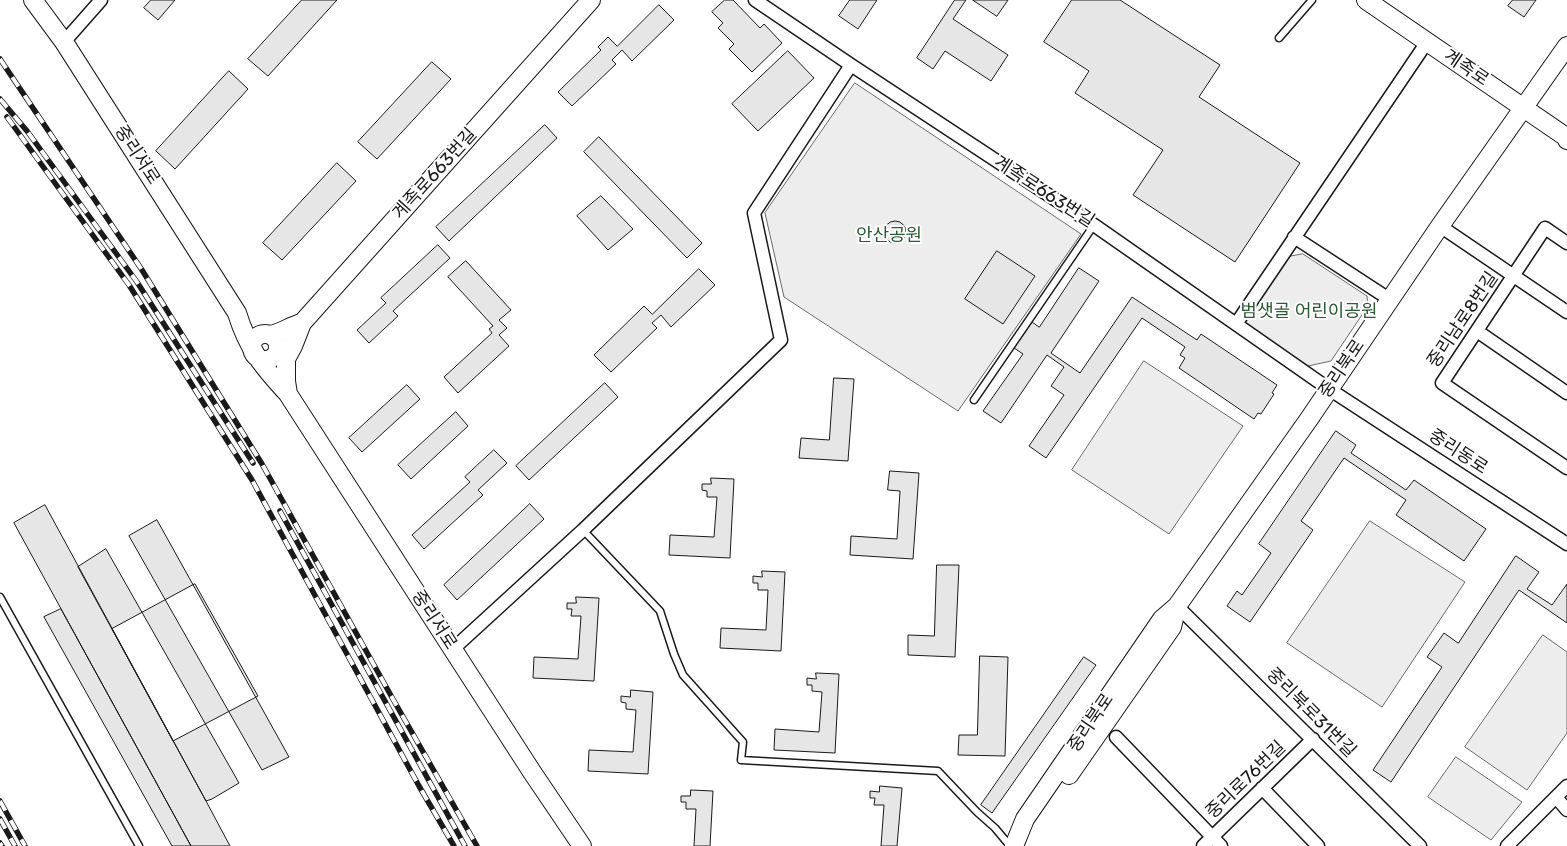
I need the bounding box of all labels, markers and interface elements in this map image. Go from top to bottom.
street label: 계족로 [1439,45,1493,91]
street label: 중리서로 [110,121,164,189]
street label: 계족로663번길 [388,124,482,224]
street label: 계족로663번길 [990,152,1098,232]
park label: 안산공원 [856,225,922,247]
street label: 중리남로8번길 [1423,268,1503,372]
park label: 범샛골 어린이공원 [1241,301,1377,323]
street label: 중리북로 [1315,336,1369,402]
street label: 중리동로 [1424,425,1492,479]
street label: 중리서로 [407,586,461,654]
street label: 중리북로31번길 [1262,664,1360,762]
street label: 중리북로 [1064,690,1118,756]
street label: 중리로76번길 [1202,737,1290,823]

